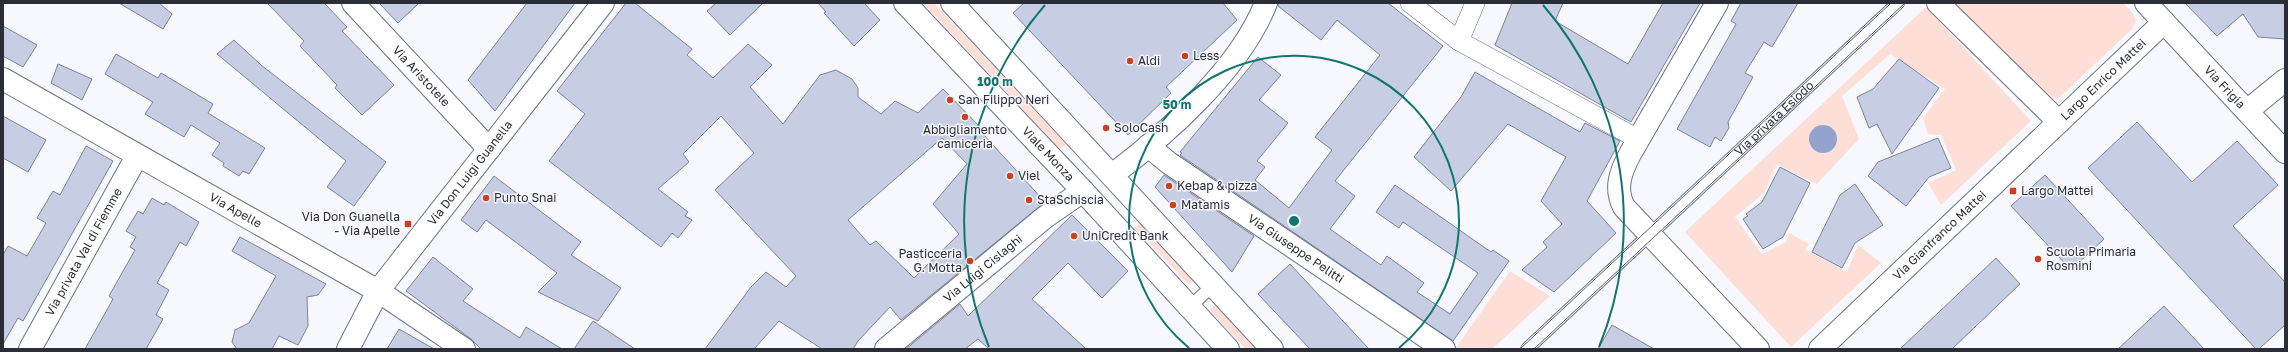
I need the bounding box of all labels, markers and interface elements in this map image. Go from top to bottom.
street label: Largo Enrico Mattei [2057,35,2149,123]
street label: Via Aristotele [389,42,454,109]
place label: Less [1193,48,1219,63]
marker: Less [1180,51,1190,61]
place label: Aldi [1138,53,1160,68]
marker: Aldi [1125,56,1135,66]
street label: Via Frigia [2201,62,2249,111]
text: 100 m [977,74,1013,89]
street label: Via privata Esiodo [1731,78,1817,159]
place label: San Filippo Neri [958,92,1049,107]
marker: San Filippo Neri [945,95,955,105]
text: 50 m [1163,97,1191,112]
marker: Abbigliamento camiceria [960,112,970,122]
street label: Via Don Luigi Guanella [424,117,515,228]
place label: SoloCash [1114,120,1168,135]
place label: Abbigliamento camiceria [923,122,1007,151]
street label: Viale Monza [1019,123,1078,184]
marker: SoloCash [1101,123,1111,133]
place label: Viel [1018,168,1040,183]
marker: Viel [1005,171,1015,181]
place label: Kebap & pizza [1177,178,1257,193]
marker: Kebap & pizza [1164,181,1174,191]
place label: Largo Mattei [2021,183,2094,198]
street label: Via privata Val di Fiemme [42,185,125,318]
marker: Largo Mattei [2008,186,2018,196]
street label: Via Gianfranco Mattei [1889,187,1989,283]
street label: Via Apelle [207,189,265,231]
place label: Punto Snai [494,190,556,205]
place label: StaSchiscia [1037,192,1104,207]
marker: Punto Snai [481,193,491,203]
marker: StaSchiscia [1024,195,1034,205]
place label: Matamis [1181,197,1230,212]
marker: Matamis [1168,200,1178,210]
place label: Via Don Guanella - Via Apelle [302,209,400,238]
street label: Via Giuseppe Pelitti [1245,211,1347,286]
centre of rings [1287,214,1301,228]
marker: Via Don Guanella - Via Apelle [403,219,413,229]
place label: UniCredit Bank [1082,228,1169,243]
street label: Via Luigi Cislaghi [940,231,1025,305]
marker: UniCredit Bank [1069,231,1079,241]
place label: Scuola Primaria Rosmini [2046,244,2136,273]
place label: Pasticceria G. Motta [898,246,962,275]
marker: Scuola Primaria Rosmini [2033,254,2043,264]
marker: Pasticceria G. Motta [965,256,975,266]

